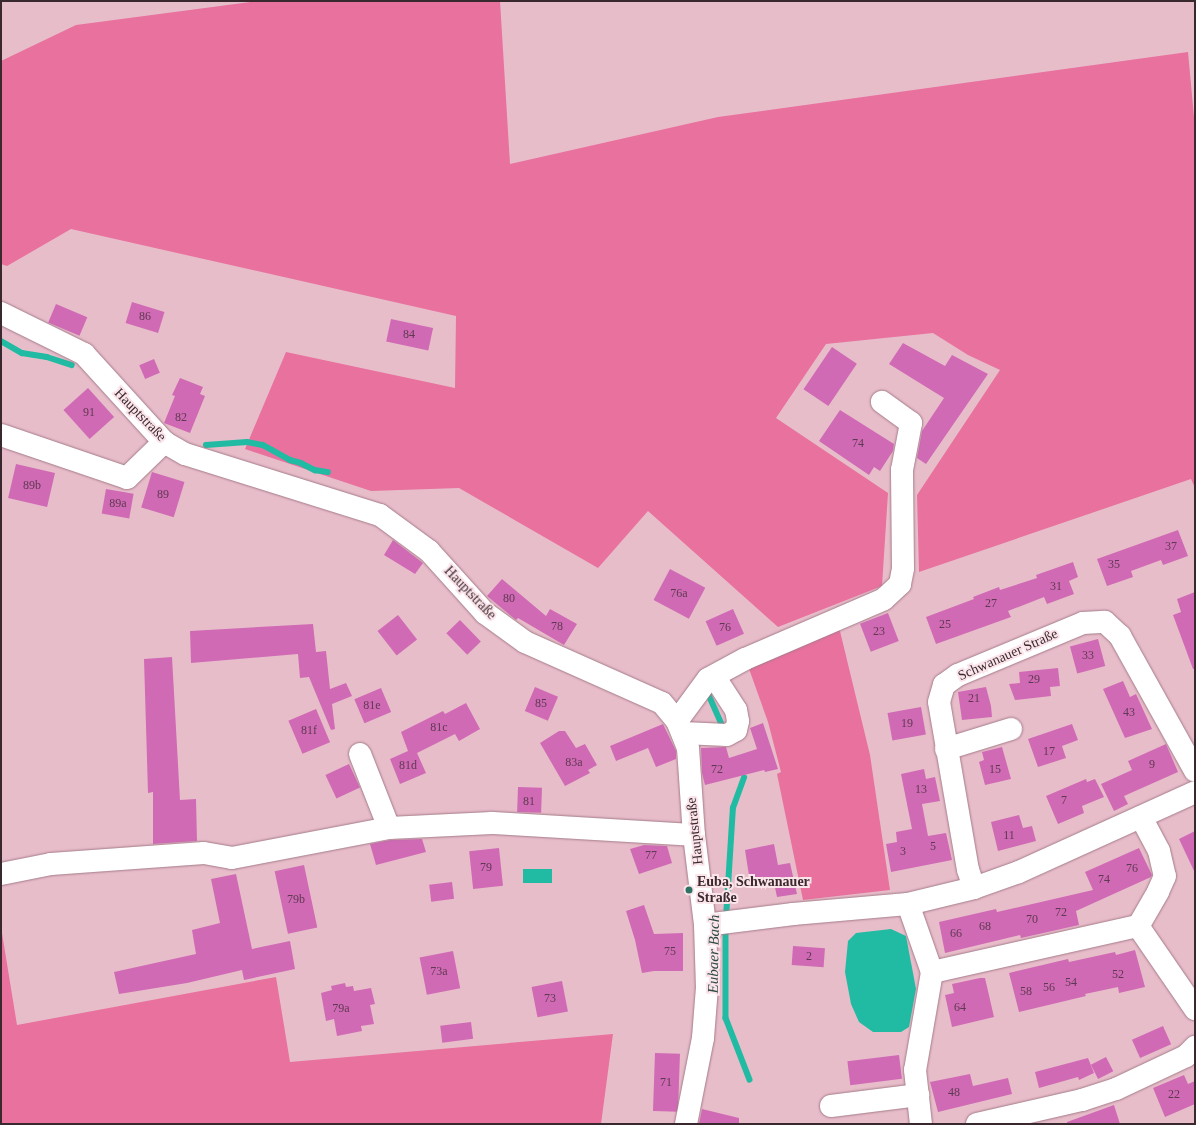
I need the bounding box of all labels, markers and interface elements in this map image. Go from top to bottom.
house number: 86 [139,310,151,324]
house number: 84 [403,328,415,342]
street label: Hauptstraße [110,385,170,445]
house number: 91 [83,406,95,420]
house number: 82 [175,411,187,425]
house number: 74 [852,437,864,451]
house number: 89b [23,479,41,493]
house number: 89 [157,488,169,502]
house number: 89a [109,497,127,511]
house number: 37 [1165,540,1177,554]
house number: 35 [1108,558,1120,572]
street label: Hauptstraße [440,563,500,623]
house number: 31 [1050,580,1062,594]
house number: 76a [670,587,688,601]
house number: 80 [503,592,515,606]
house number: 27 [985,597,997,611]
house number: 25 [939,618,951,632]
house number: 78 [551,620,563,634]
house number: 76 [719,621,731,635]
house number: 23 [873,625,885,639]
street label: Schwanauer Straße [955,625,1061,685]
house number: 33 [1082,649,1094,663]
house number: 29 [1028,673,1040,687]
house number: 21 [968,692,980,706]
house number: 85 [535,697,547,711]
house number: 81e [363,699,381,713]
house number: 43 [1123,706,1135,720]
house number: 19 [901,717,913,731]
house number: 81c [430,721,448,735]
house number: 81f [301,724,317,738]
house number: 17 [1043,745,1055,759]
house number: 83a [565,756,583,770]
house number: 9 [1149,758,1155,772]
house number: 81d [399,759,417,773]
house number: 72 [711,763,723,777]
house number: 15 [989,763,1001,777]
house number: 13 [915,783,927,797]
house number: 7 [1061,794,1067,808]
house number: 81 [523,795,535,809]
street label: Hauptstraße [683,796,707,866]
house number: 11 [1003,829,1015,843]
house number: 5 [930,840,936,854]
house number: 3 [900,845,906,859]
house number: 77 [645,849,657,863]
house number: 79 [480,861,492,875]
house number: 76 [1126,862,1138,876]
house number: 74 [1098,873,1110,887]
place label: Euba, Schwanauer Straße [697,874,810,906]
marker: Euba, Schwanauer Straße [684,885,694,895]
house number: 79b [287,893,305,907]
house number: 72 [1055,906,1067,920]
house number: 70 [1026,913,1038,927]
water label: Eubaer Bach [704,914,724,994]
house number: 68 [979,920,991,934]
house number: 66 [950,927,962,941]
house number: 75 [664,945,676,959]
house number: 2 [806,950,812,964]
house number: 73a [430,965,448,979]
house number: 52 [1112,968,1124,982]
house number: 54 [1065,976,1077,990]
house number: 56 [1043,981,1055,995]
house number: 58 [1020,985,1032,999]
house number: 73 [544,992,556,1006]
house number: 64 [954,1001,966,1015]
house number: 79a [332,1002,350,1016]
house number: 71 [660,1076,672,1090]
house number: 48 [948,1086,960,1100]
house number: 22 [1168,1088,1180,1102]

